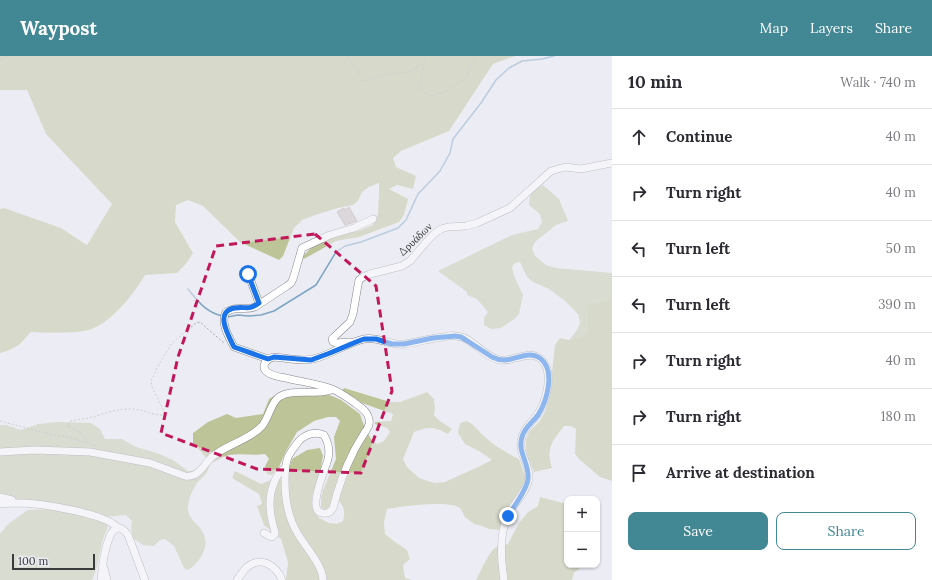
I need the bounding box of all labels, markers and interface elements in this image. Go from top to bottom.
text: Waypost [20,16,97,40]
text: Map [760,19,788,37]
text: Layers [810,19,853,37]
text: Share [875,19,912,37]
text: 10 min [628,71,682,93]
text: Walk · 740 m [840,74,916,91]
icon: ahead [628,126,650,148]
text: Continue [666,127,732,146]
text: 40 m [886,128,916,145]
icon: right [628,182,650,204]
text: Turn right [666,183,742,202]
text: 40 m [886,184,916,201]
street label: Δρυάδων [395,219,435,259]
icon: left [628,238,650,260]
text: Turn left [666,239,730,258]
text: 50 m [886,240,916,257]
route start [239,265,257,283]
icon: left [628,294,650,316]
text: Turn left [666,295,730,314]
text: 390 m [878,296,916,313]
icon: right [628,350,650,372]
text: Turn right [666,351,742,370]
text: 40 m [886,352,916,369]
icon: right [628,406,650,428]
text: Turn right [666,407,742,426]
text: 180 m [881,408,916,425]
icon: arrive [628,462,650,484]
text: Arrive at destination [666,463,815,482]
map controls [564,496,600,568]
button: + [564,496,600,532]
route end [499,507,517,525]
button: Save [628,512,768,550]
button: Share [776,512,916,550]
button: − [564,532,600,568]
scale bar [12,552,95,571]
text: 100 m [18,554,48,568]

